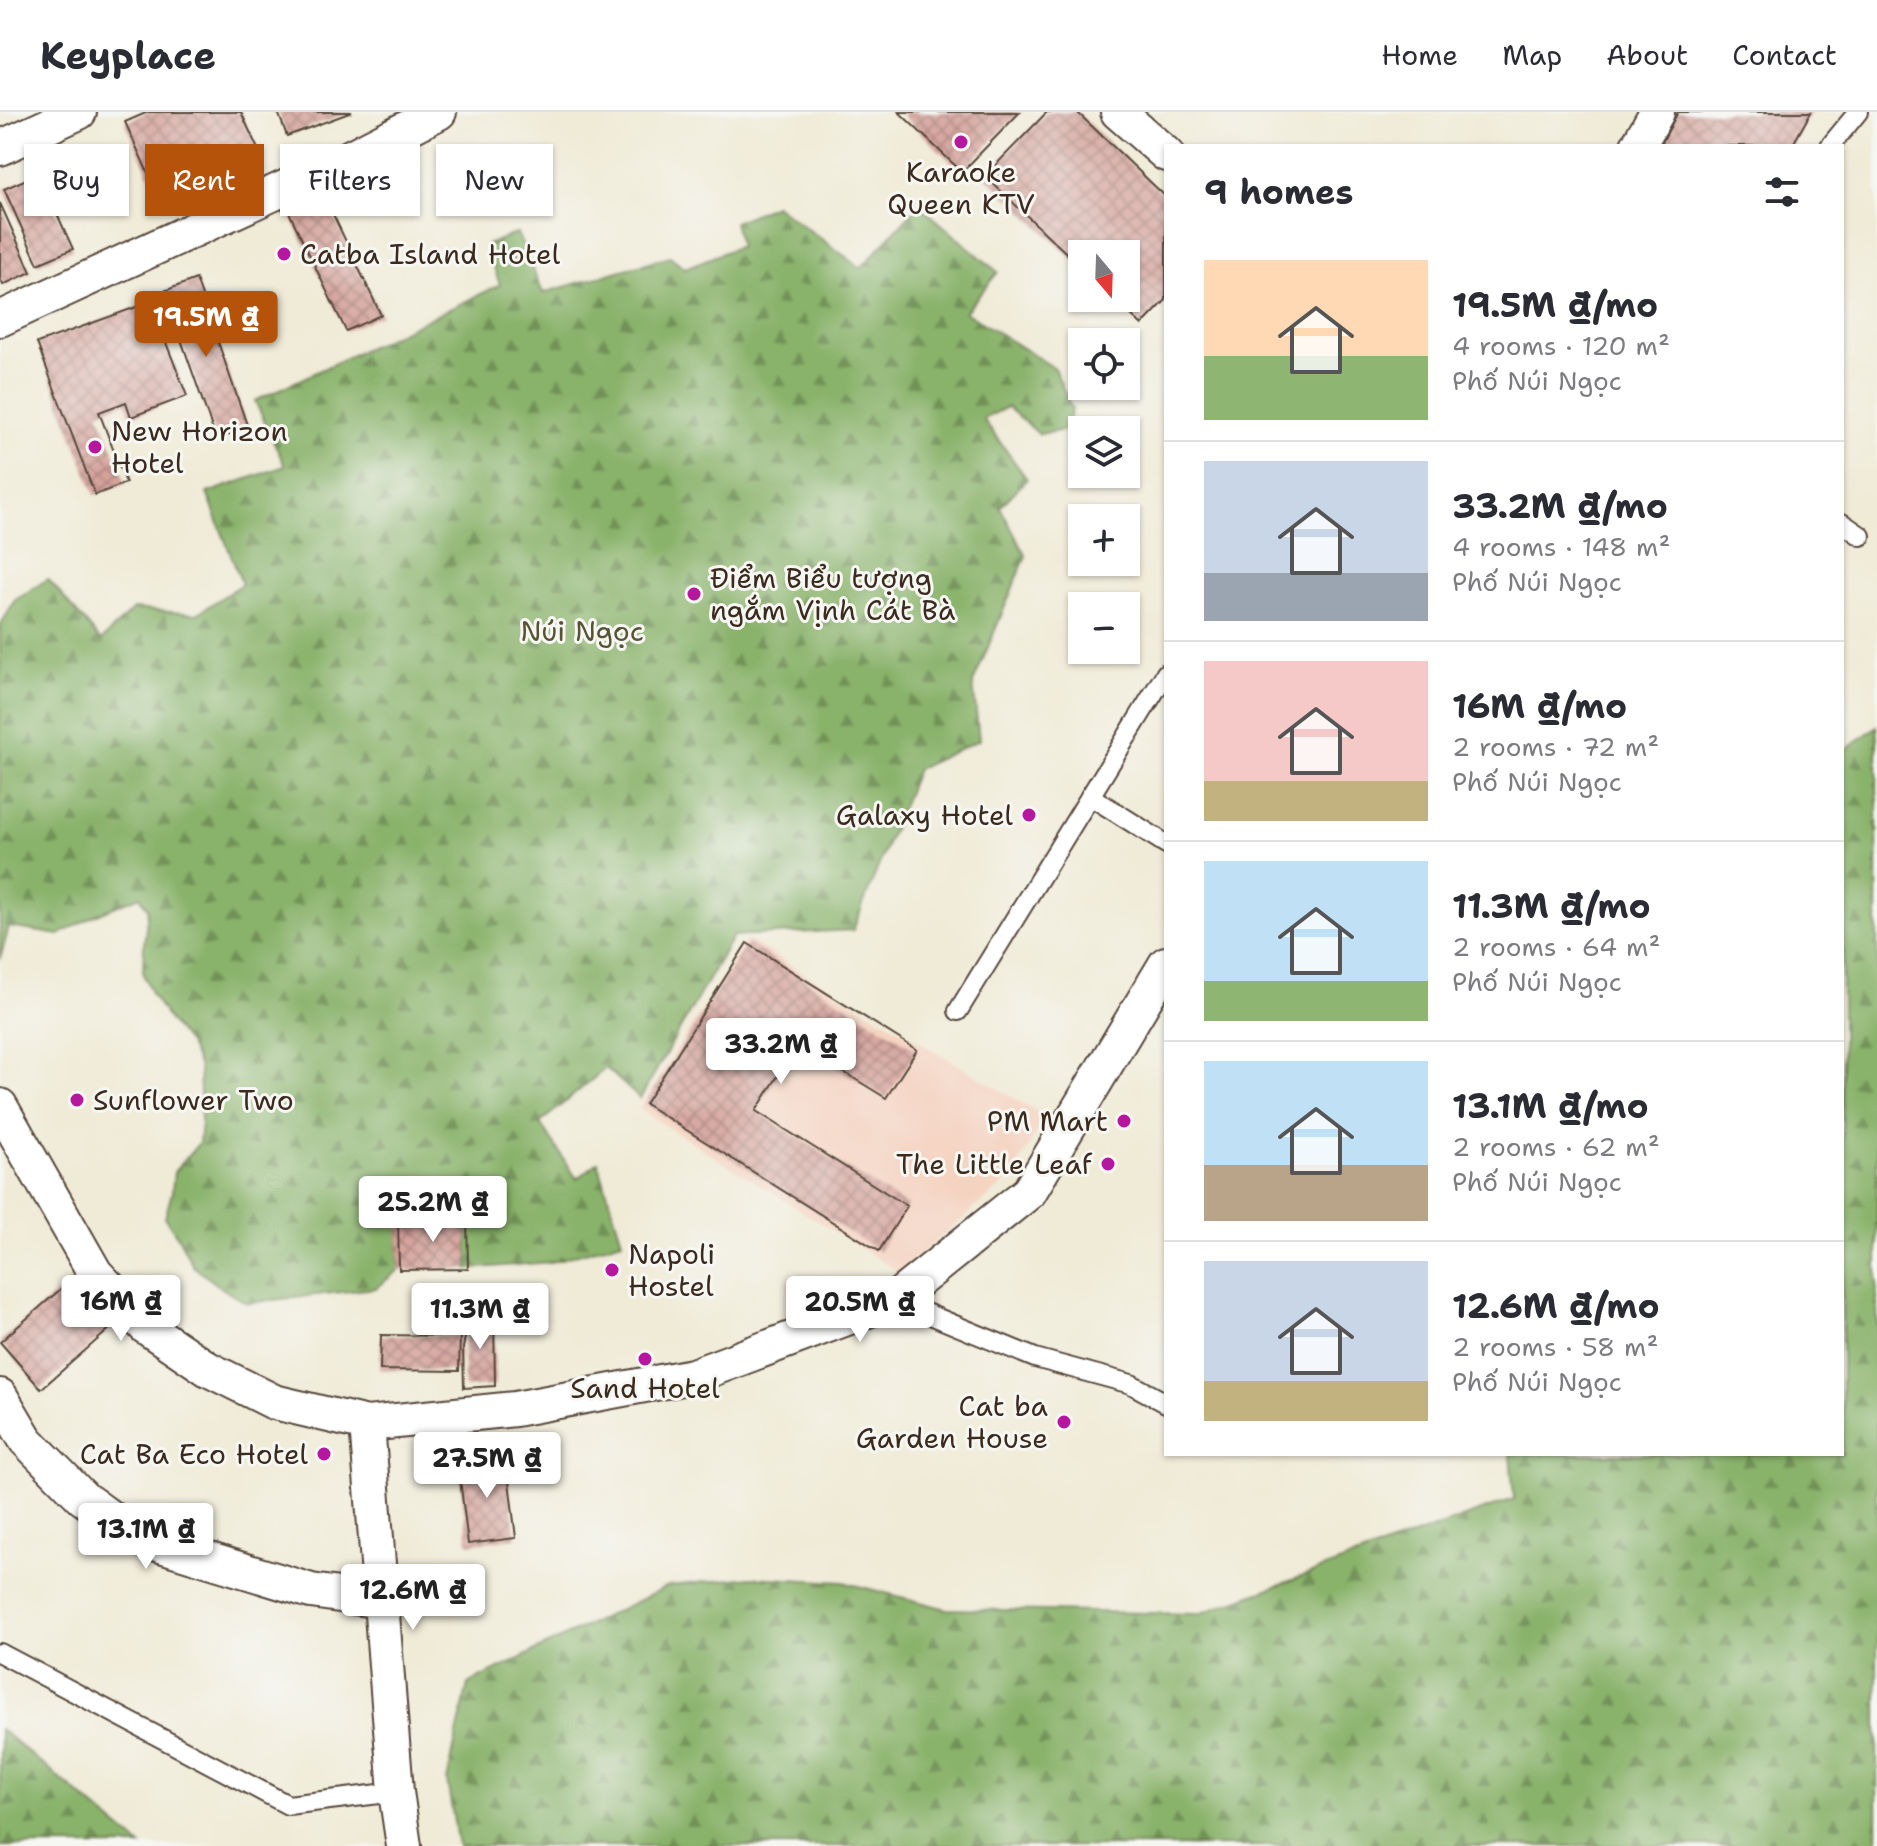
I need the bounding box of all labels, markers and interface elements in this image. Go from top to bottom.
text: Keyplace [40,30,216,81]
text: Home [1381,36,1458,74]
text: Map [1502,36,1562,74]
text: About [1606,36,1688,74]
text: Contact [1732,36,1837,74]
marker: Karaoke Queen KTV [952,133,970,151]
chip: Buy [24,144,129,216]
chip: Rent [145,144,264,216]
chip: Filters [280,144,420,216]
chip: New [436,144,553,216]
place label: Karaoke Queen KTV [887,153,1035,223]
text: 9 homes [1204,169,1353,215]
icon: filters [1760,170,1804,214]
place label: Catba Island Hotel [300,235,561,273]
north arrow [1068,240,1140,312]
map controls [1068,240,1140,664]
marker: Catba Island Hotel [275,245,293,263]
text: 19.5M ₫/mo [1452,282,1658,328]
pin: 19.5M ₫ [132,291,280,359]
icon: home [1268,292,1364,388]
text: 19.5M ₫ [153,299,259,334]
button: locate [1068,328,1140,400]
text: 4 rooms · 120 m² [1452,328,1670,363]
text: Phố Núi Ngọc [1452,363,1622,398]
place label: New Horizon Hotel [111,412,288,482]
button: layers [1068,416,1140,488]
marker: New Horizon Hotel [86,438,104,456]
text: 33.2M ₫/mo [1452,483,1668,529]
icon: home [1268,493,1364,589]
button: + [1068,504,1140,576]
text: 4 rooms · 148 m² [1452,529,1670,564]
place label: Điểm Biểu tượng ngắm Vịnh Cát Bà [710,559,956,629]
text: Phố Núi Ngọc [1452,564,1622,599]
marker: Điểm Biểu tượng ngắm Vịnh Cát Bà [685,585,703,603]
button: − [1068,592,1140,664]
park label: Núi Ngọc [520,612,644,650]
text: 16M ₫/mo [1452,683,1627,729]
icon: home [1268,693,1364,789]
text: 2 rooms · 72 m² [1452,729,1659,764]
text: Phố Núi Ngọc [1452,764,1622,799]
place label: Galaxy Hotel [836,796,1014,834]
marker: Galaxy Hotel [1020,806,1038,824]
text: 11.3M ₫/mo [1452,883,1651,929]
icon: home [1268,893,1364,989]
text: 2 rooms · 64 m² [1452,929,1660,964]
text: Phố Núi Ngọc [1452,964,1622,999]
pin: 33.2M ₫ [707,1018,855,1086]
text: 33.2M ₫ [724,1026,838,1061]
place label: Sunflower Two [93,1081,294,1119]
text: 13.1M ₫/mo [1452,1083,1649,1129]
marker: Sunflower Two [68,1091,86,1109]
icon: home [1268,1093,1364,1189]
place label: PM Mart [987,1102,1108,1140]
marker: PM Mart [1115,1112,1133,1130]
text: 2 rooms · 62 m² [1452,1129,1660,1164]
place label: The Little Leaf [896,1145,1093,1183]
marker: The Little Leaf [1099,1155,1117,1173]
text: Phố Núi Ngọc [1452,1164,1622,1199]
pin: 25.2M ₫ [359,1176,507,1244]
text: 25.2M ₫ [377,1184,489,1219]
place label: Napoli Hostel [628,1235,715,1305]
marker: Napoli Hostel [603,1261,621,1279]
pin: 16M ₫ [65,1275,177,1343]
pin: 20.5M ₫ [786,1276,934,1344]
text: 16M ₫ [79,1283,163,1318]
pin: 11.3M ₫ [406,1283,554,1351]
text: 12.6M ₫/mo [1452,1283,1660,1329]
text: 20.5M ₫ [804,1284,916,1319]
text: 11.3M ₫ [430,1291,530,1326]
icon: home [1268,1293,1364,1389]
text: 2 rooms · 58 m² [1452,1329,1658,1364]
marker: Sand Hotel [636,1350,654,1368]
text: Phố Núi Ngọc [1452,1364,1622,1399]
place label: Sand Hotel [570,1369,720,1407]
place label: Cat ba Garden House [856,1387,1048,1457]
marker: Cat ba Garden House [1055,1413,1073,1431]
pin: 27.5M ₫ [413,1432,561,1500]
place label: Cat Ba Eco Hotel [80,1435,309,1473]
text: 27.5M ₫ [432,1440,542,1475]
marker: Cat Ba Eco Hotel [315,1445,333,1463]
pin: 13.1M ₫ [72,1503,220,1571]
text: 13.1M ₫ [96,1511,196,1546]
pin: 12.6M ₫ [339,1564,487,1632]
text: 12.6M ₫ [359,1572,467,1607]

